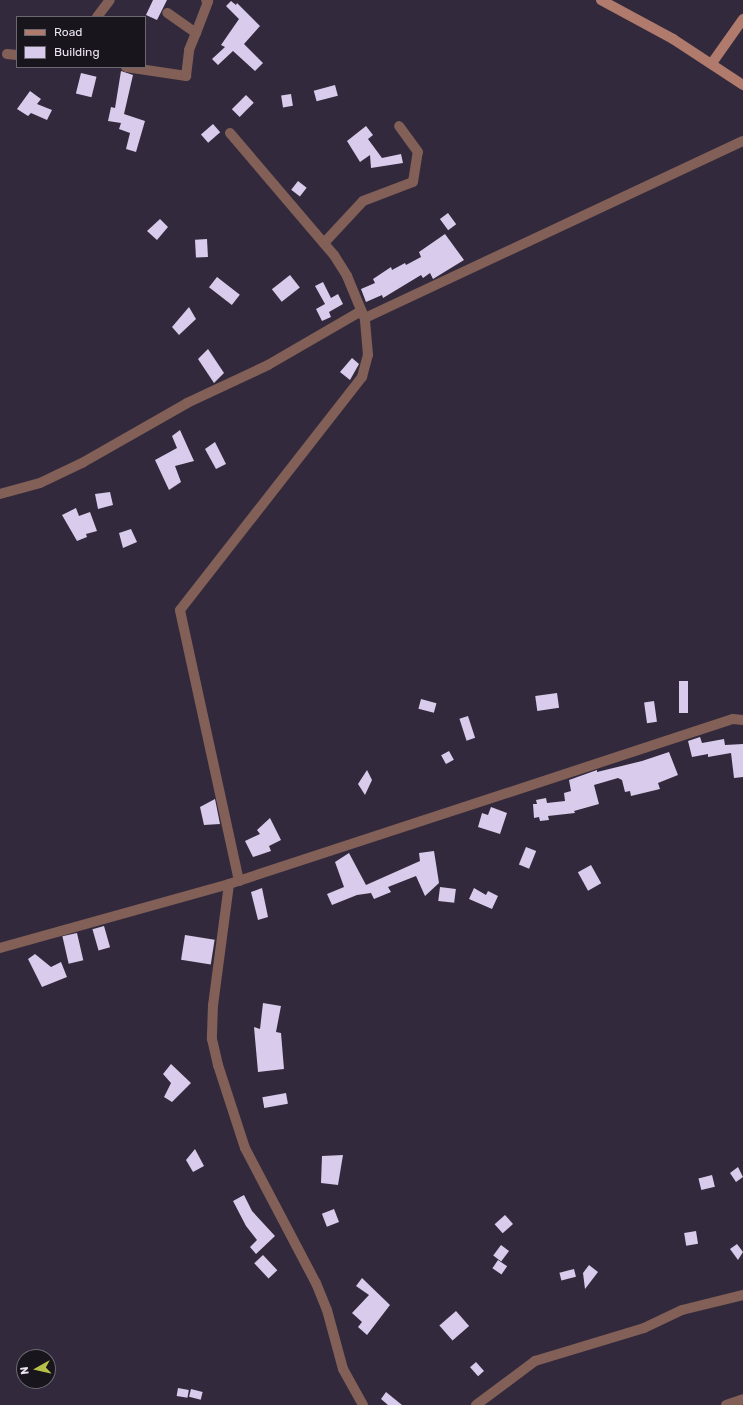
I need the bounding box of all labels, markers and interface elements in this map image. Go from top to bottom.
legend [16,16,146,68]
text: Road [54,25,82,39]
text: Building [54,45,100,59]
north arrow [16,1349,56,1389]
text: N [18,1366,32,1375]

